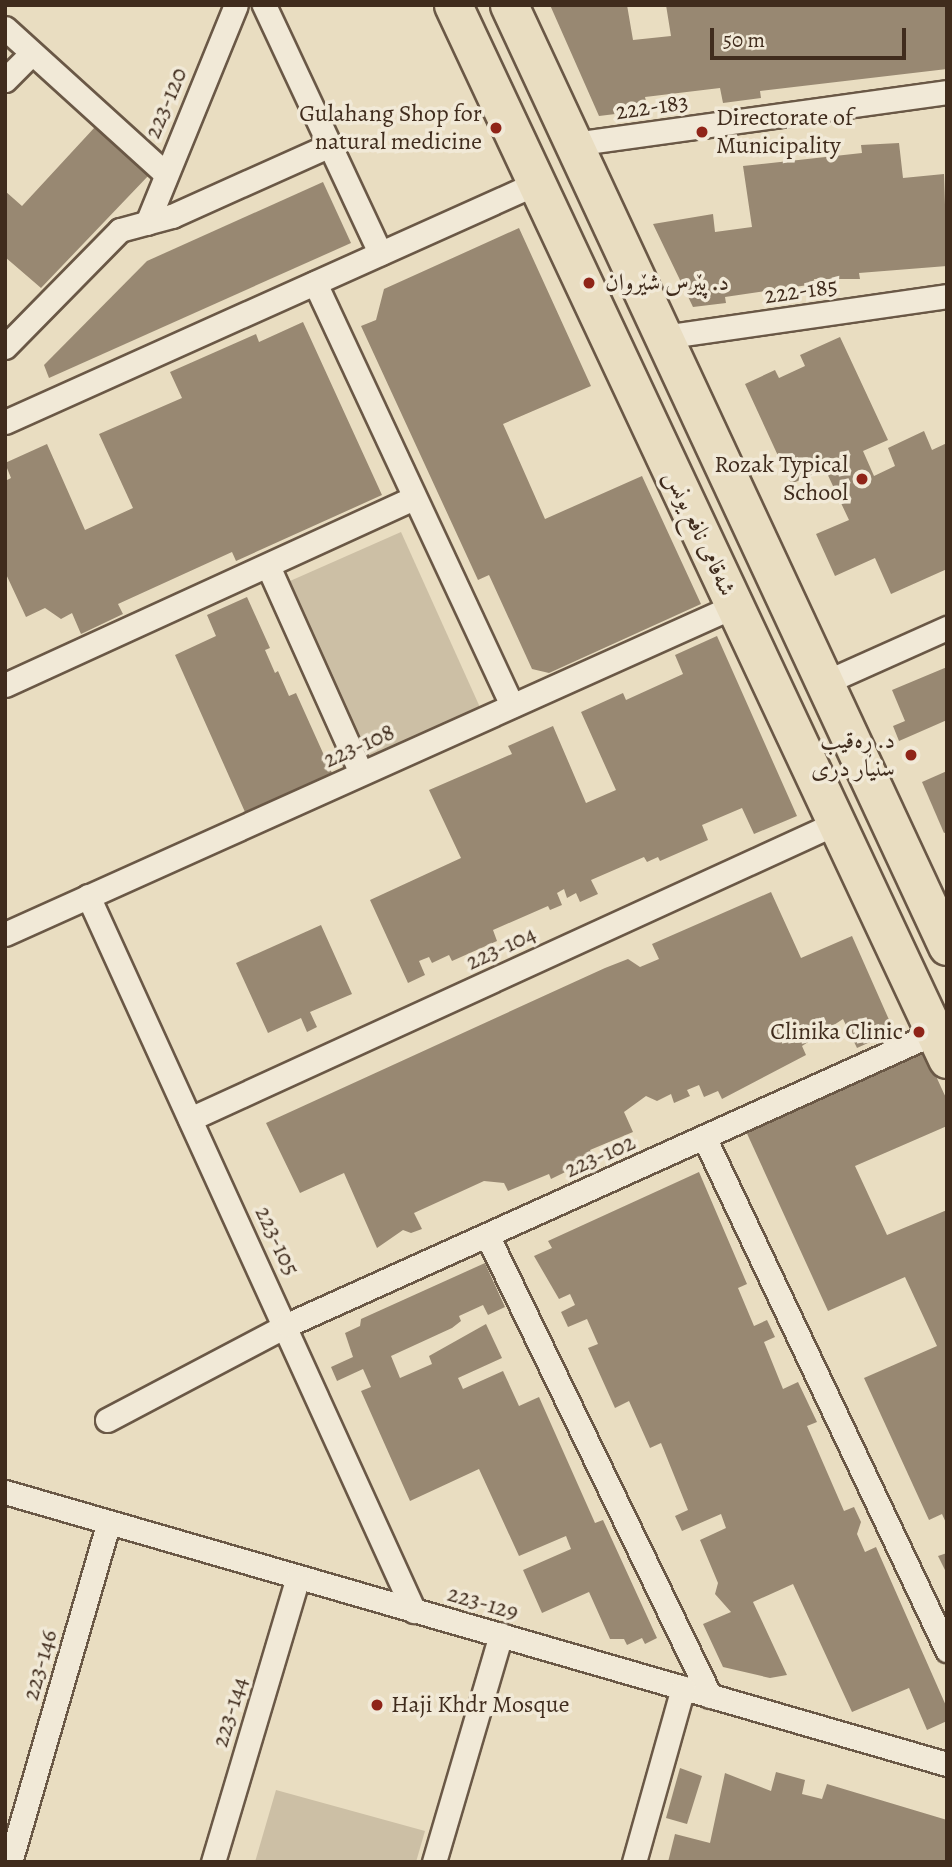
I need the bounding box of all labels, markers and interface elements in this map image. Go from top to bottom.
scale bar [714,14,910,58]
text: 50 m [723,26,765,54]
street label: 223-120 [138,63,194,143]
street label: 222-183 [614,88,690,126]
place label: Gulahang Shop for natural medicine [299,100,482,156]
place label: Directorate of Municipality [716,104,853,160]
marker: Gulahang Shop for natural medicine [488,120,504,136]
marker: Directorate of Municipality [694,124,710,140]
place label: د. پێرس شێروان [605,269,730,297]
street label: 222-185 [763,272,839,310]
marker: د. پێرس شێروان [579,273,599,293]
place label: Rozak Typical School [714,451,848,507]
street label: شەقامی نافع یونس [658,465,742,601]
marker: Rozak Typical School [854,471,870,487]
street label: 223-108 [319,718,399,774]
place label: د. ڕەقیب سنیار دری [811,727,895,783]
marker: د. ڕەقیب سنیار دری [901,745,921,765]
street label: 223-104 [461,919,541,977]
place label: Clinika Clinic [770,1018,903,1046]
marker: Clinika Clinic [909,1022,929,1042]
street label: 223-102 [560,1128,640,1184]
street label: 223-105 [248,1202,306,1280]
street label: 223-129 [444,1579,522,1627]
street label: 223-146 [16,1626,64,1704]
street label: 223-144 [206,1673,254,1751]
place label: Haji Khdr Mosque [391,1691,570,1719]
marker: Haji Khdr Mosque [369,1697,385,1713]

